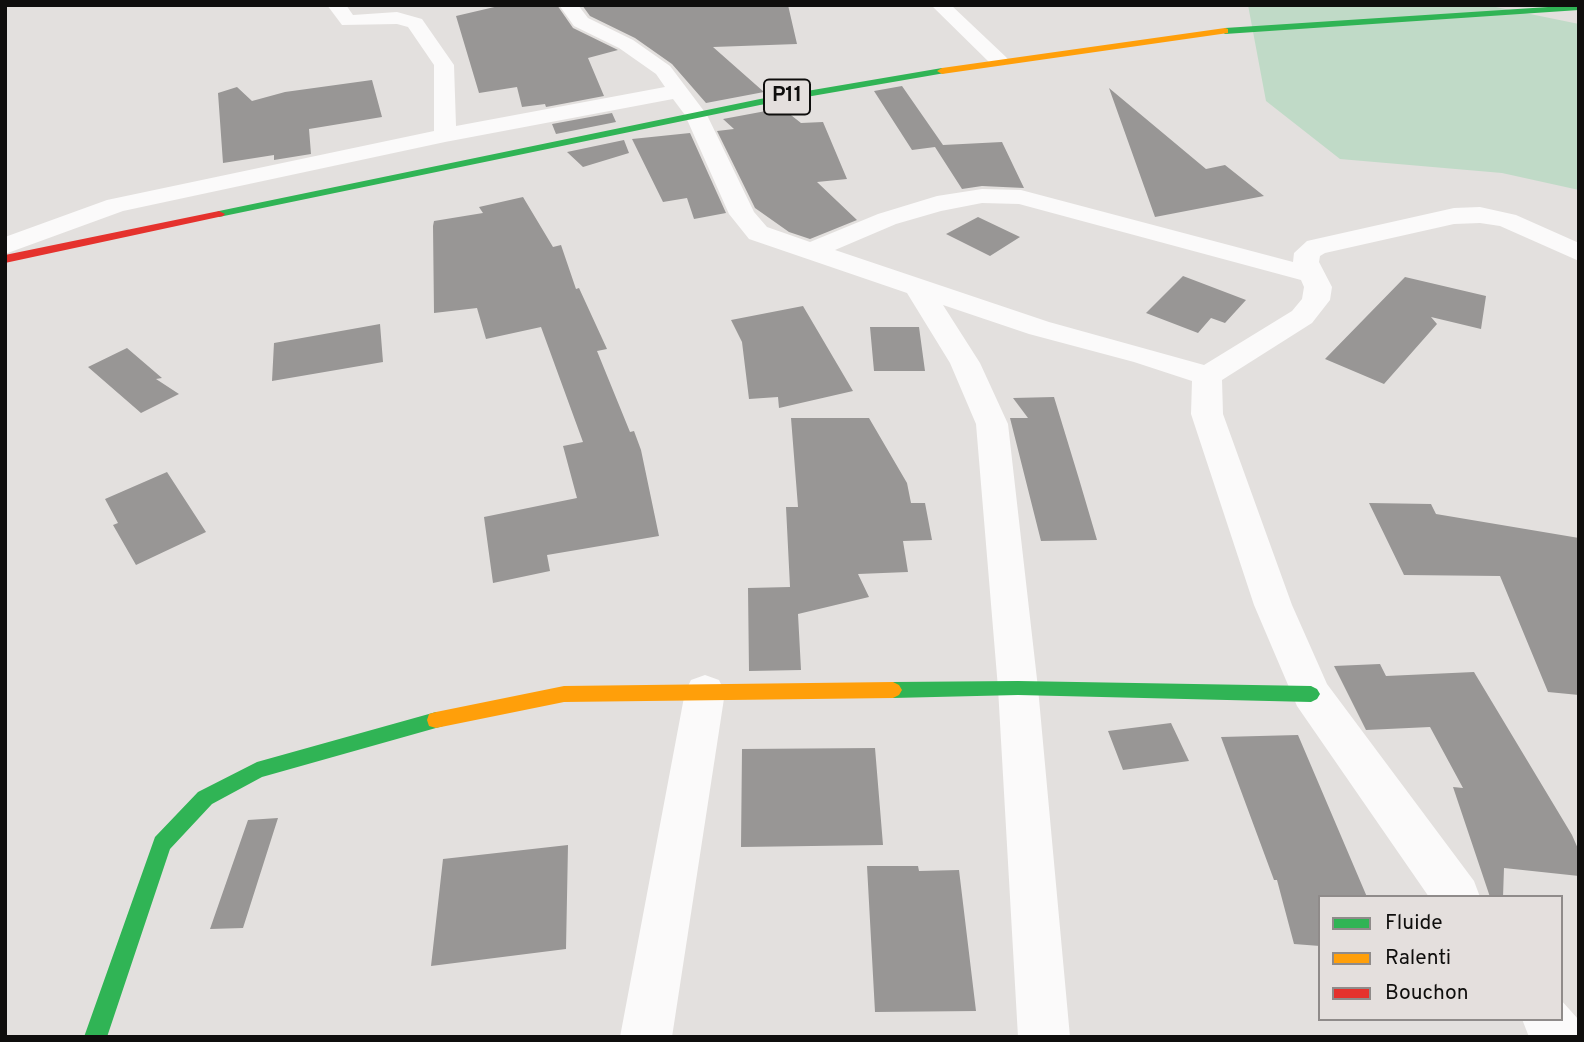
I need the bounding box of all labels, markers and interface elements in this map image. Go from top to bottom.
road number: P11 [764,80,810,114]
legend [1318,895,1563,1021]
text: Fluide [1385,910,1443,937]
text: Ralenti [1385,945,1451,972]
text: Bouchon [1385,980,1468,1007]

